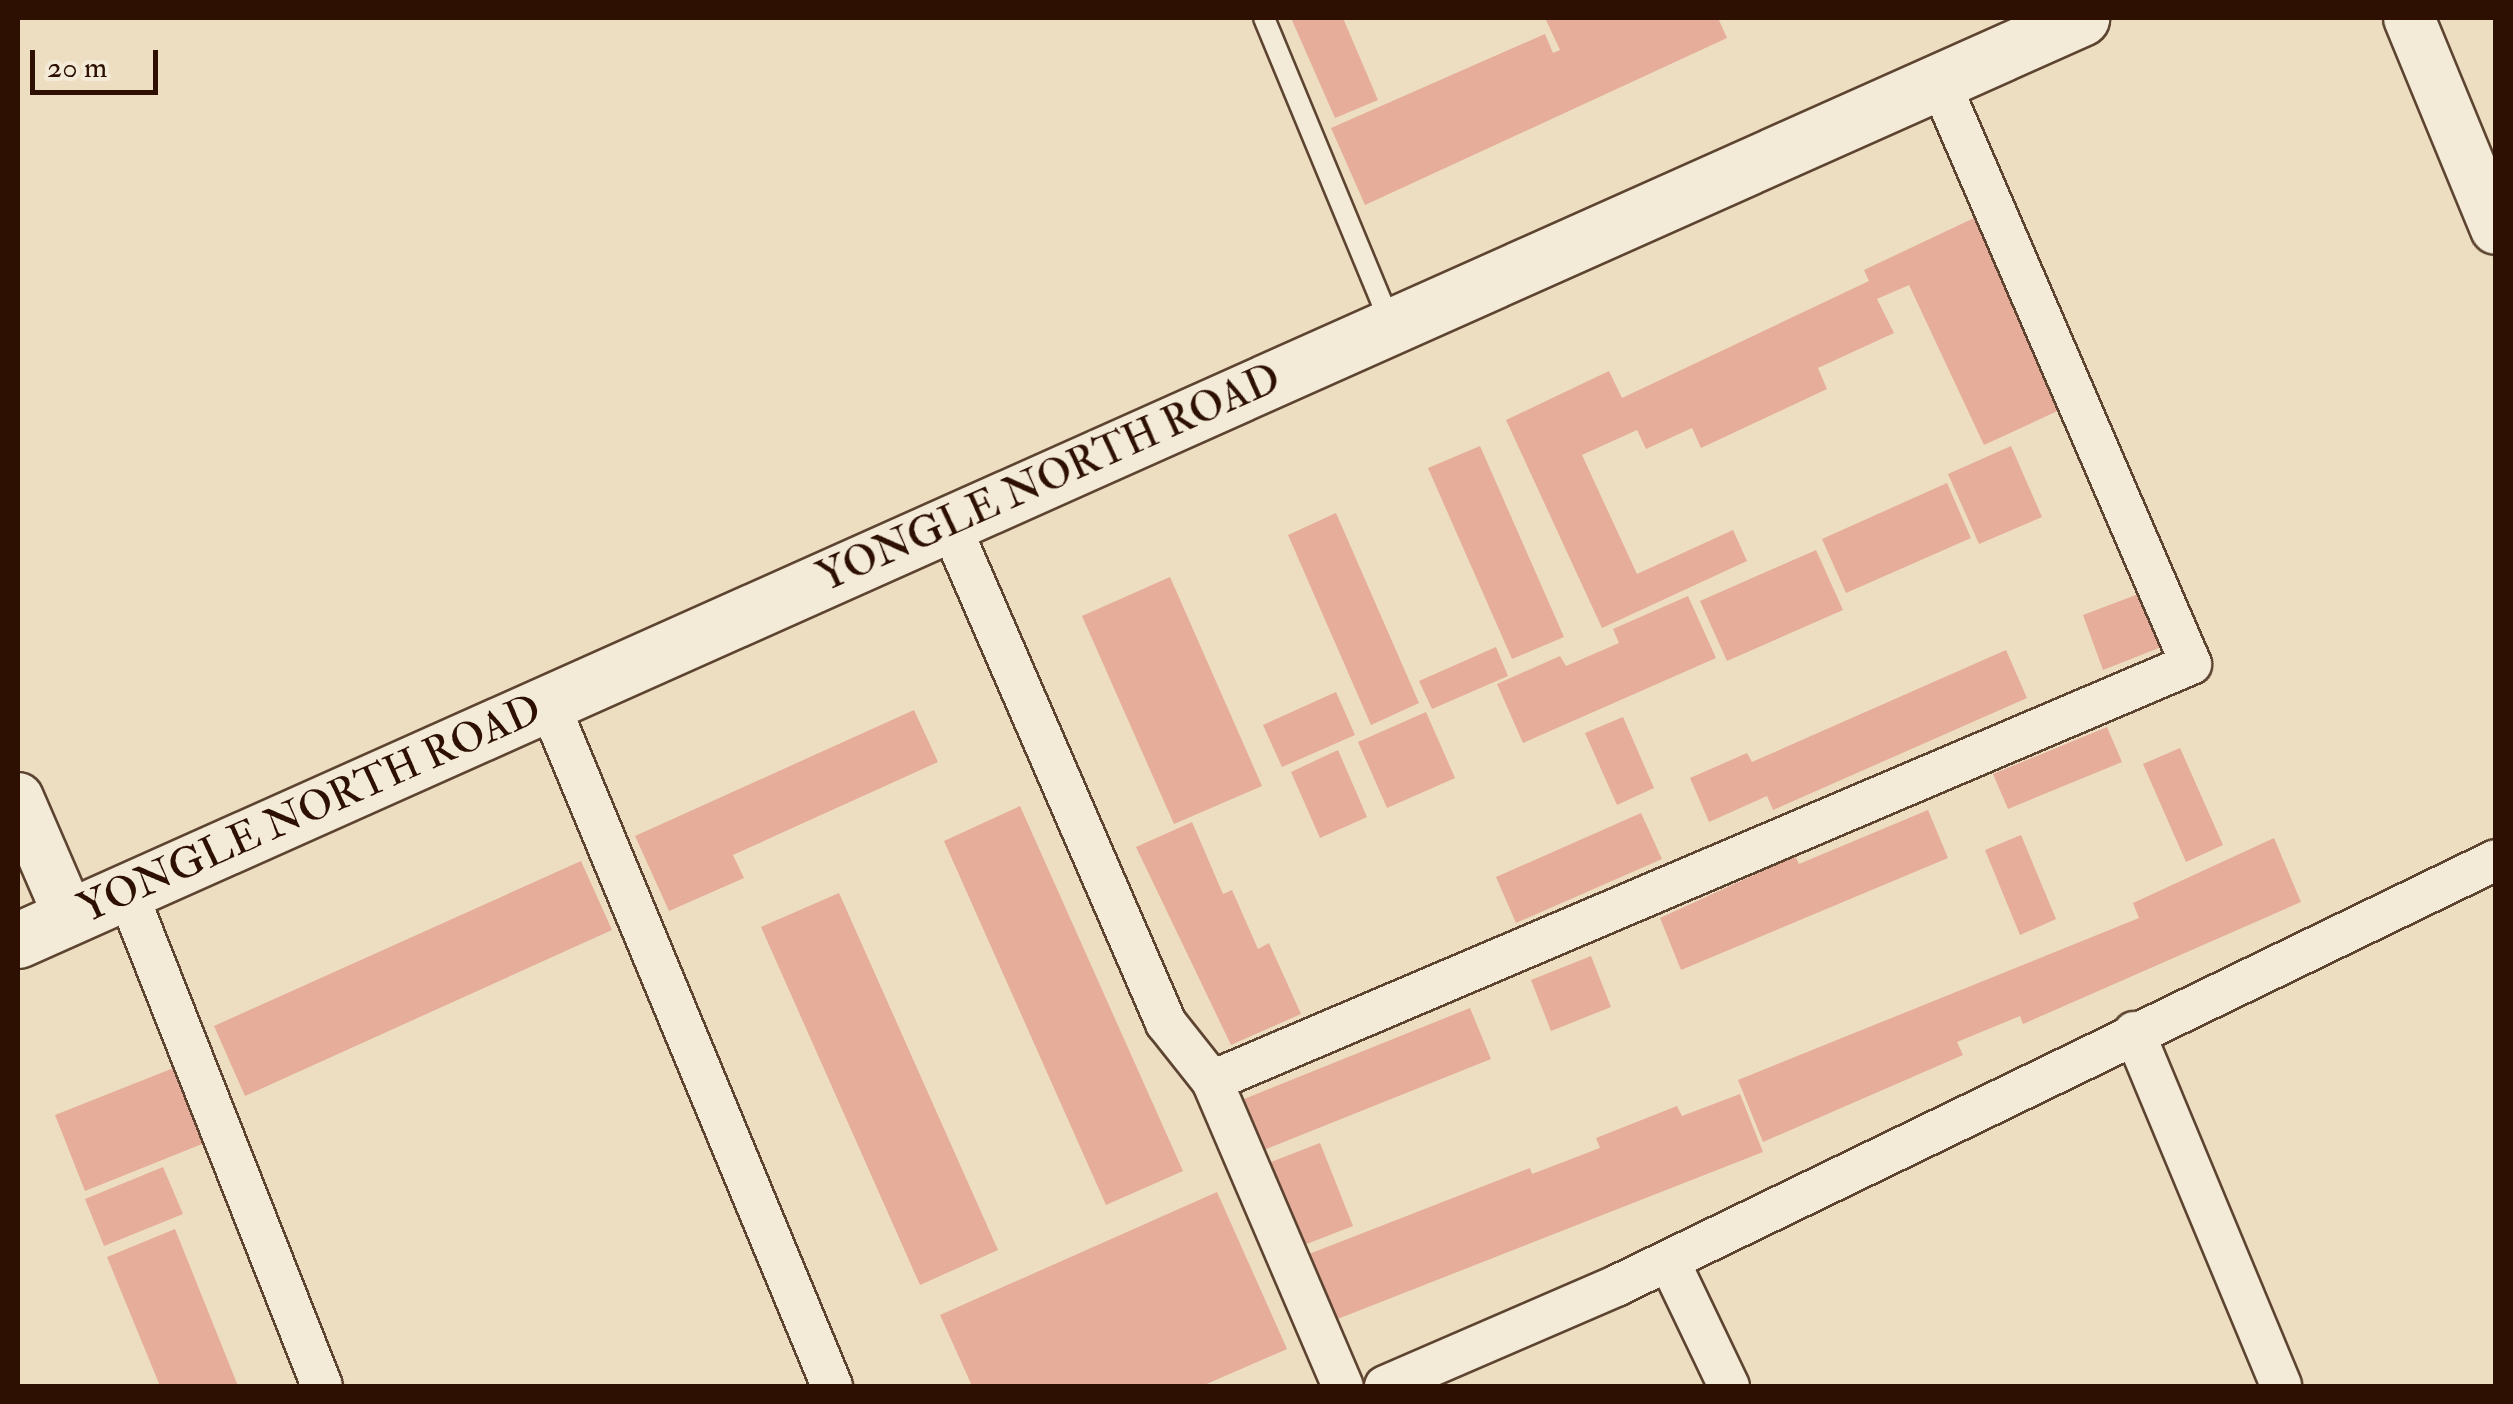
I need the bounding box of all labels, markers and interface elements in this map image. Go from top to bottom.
scale bar [35,30,162,92]
text: 20 m [47,49,107,86]
street label: YONGLE NORTH ROAD [810,353,1288,603]
street label: YONGLE NORTH ROAD [71,684,549,934]

